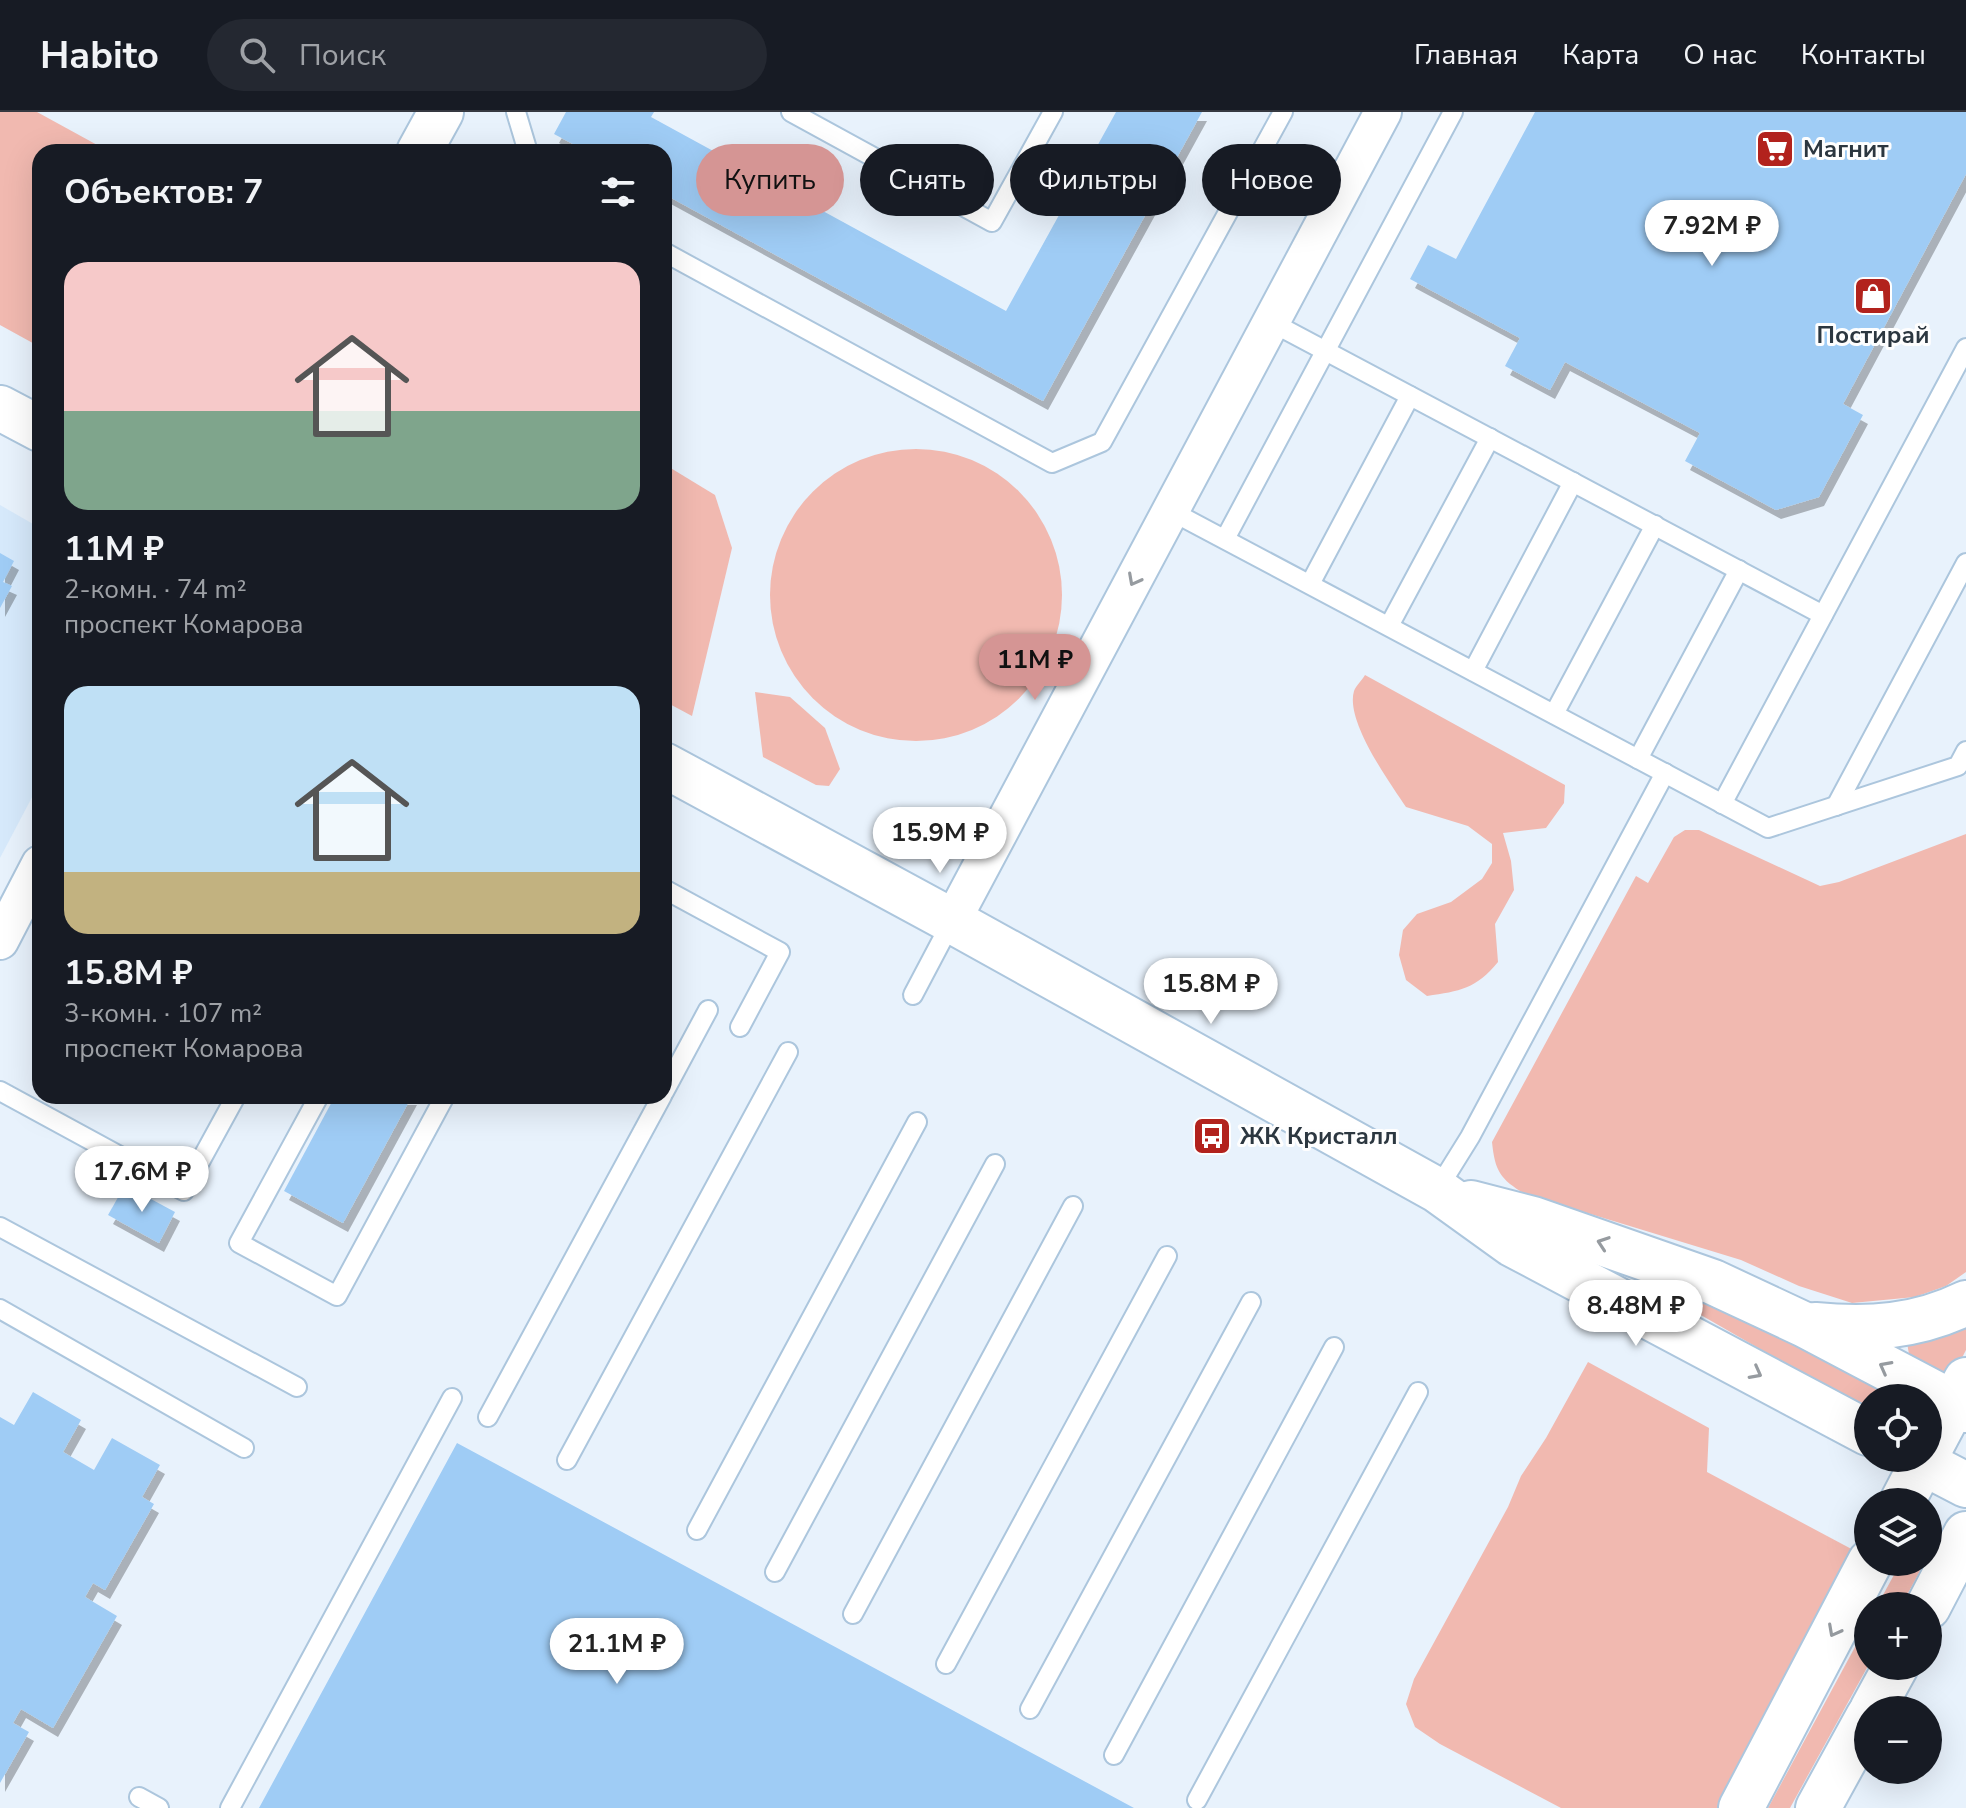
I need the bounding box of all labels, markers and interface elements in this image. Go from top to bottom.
search box [207,19,767,91]
text: Habito [40,30,159,81]
icon: search [235,33,279,77]
text: Поиск [299,35,386,76]
text: Главная [1414,36,1518,74]
text: Карта [1562,36,1639,74]
text: О нас [1683,36,1757,74]
text: Контакты [1801,36,1926,74]
supermarket icon: Магнит [1754,128,1796,170]
place label: Магнит [1803,133,1889,165]
chip: Купить [696,144,844,216]
chip: Снять [860,144,994,216]
chip: Фильтры [1010,144,1186,216]
chip: Новое [1202,144,1341,216]
text: Объектов: 7 [64,169,263,215]
icon: filters [596,170,640,214]
pin: 7.92M ₽ [1638,200,1786,268]
text: 7.92M ₽ [1663,208,1761,243]
shop icon: Постирай [1852,275,1894,317]
icon: home [280,314,424,458]
place label: Постирай [1817,319,1929,351]
text: 11M ₽ [64,526,164,572]
one-way arrow [1129,571,1144,586]
text: 2-комн. · 74 m² [64,572,247,607]
text: проспект Комарова [64,607,304,642]
pin: 11M ₽ [979,634,1091,702]
text: 11M ₽ [997,642,1073,677]
icon: home [280,738,424,882]
pin: 15.9M ₽ [866,807,1014,875]
text: 15.9M ₽ [891,815,989,850]
text: 15.8M ₽ [64,950,193,996]
pin: 15.8M ₽ [1137,958,1285,1026]
text: 15.8M ₽ [1162,966,1260,1001]
text: 3-комн. · 107 m² [64,996,262,1031]
text: проспект Комарова [64,1031,304,1066]
bus stop icon: ЖК Кристалл [1191,1115,1233,1157]
place label: ЖК Кристалл [1240,1120,1398,1152]
pin: 17.6M ₽ [68,1146,216,1214]
text: 17.6M ₽ [93,1154,191,1189]
one-way arrow [1597,1236,1611,1253]
pin: 8.48M ₽ [1562,1280,1710,1348]
text: 8.48M ₽ [1587,1288,1685,1323]
one-way arrow [1879,1361,1893,1376]
one-way arrow [1748,1364,1762,1379]
map controls [1854,1384,1942,1784]
button: locate [1854,1384,1942,1472]
button: layers [1854,1488,1942,1576]
button: + [1854,1592,1942,1680]
pin: 21.1M ₽ [543,1618,691,1686]
one-way arrow [1828,1623,1843,1637]
text: 21.1M ₽ [568,1626,666,1661]
button: − [1854,1696,1942,1784]

